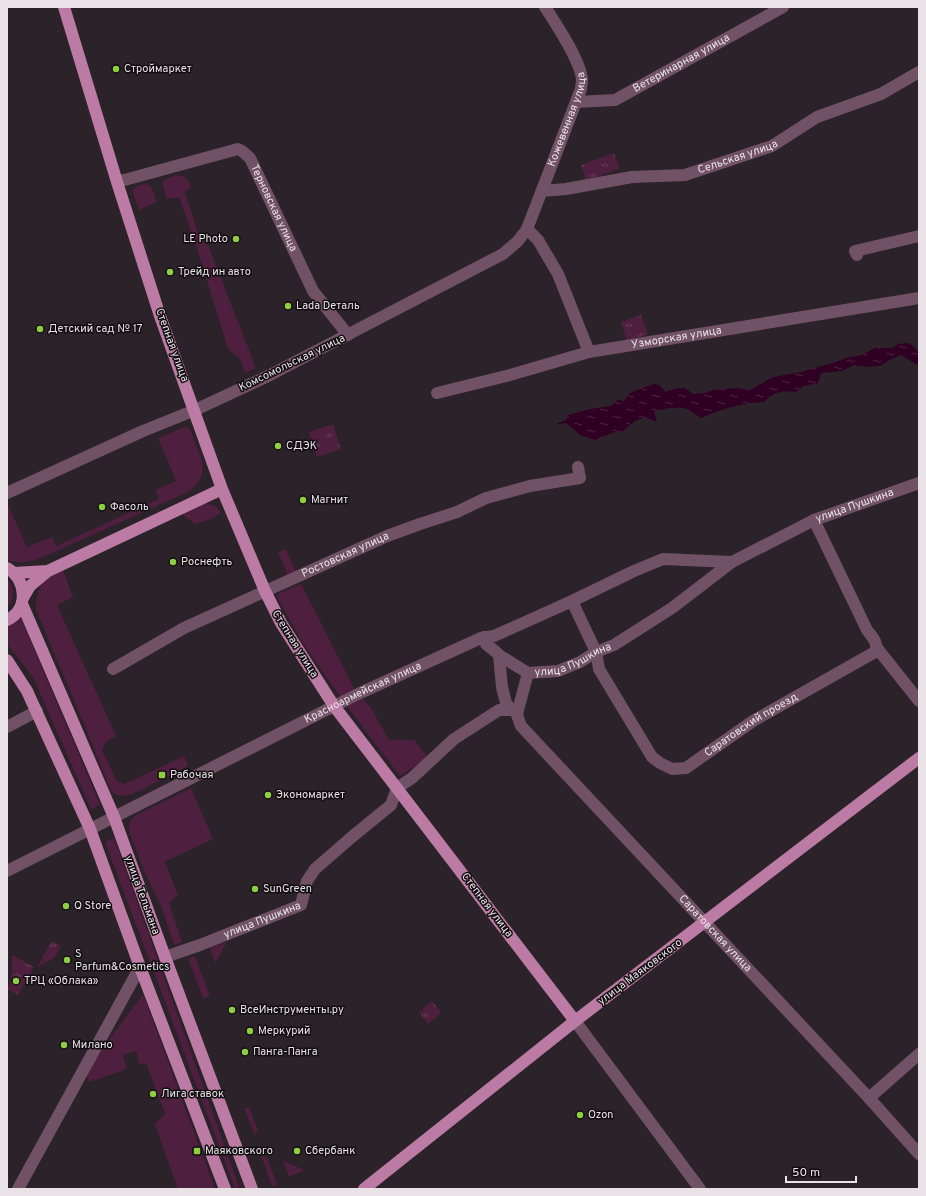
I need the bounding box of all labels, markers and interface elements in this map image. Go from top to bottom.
street label: Ветеринарная улица [631,31,733,96]
place label: Строймаркет [124,62,192,76]
marker: Строймаркет [111,64,121,74]
street label: Кожевенная улица [545,71,589,169]
street label: Сельская улица [696,137,781,177]
street label: Терновская улица [247,162,300,254]
place label: LE Photo [183,232,228,246]
marker: LE Photo [231,234,241,244]
place label: Трейд ин авто [178,265,251,279]
marker: Трейд ин авто [165,267,175,277]
place label: Lada Dеталь [296,299,360,313]
marker: Lada Dеталь [283,301,293,311]
street label: Степная улица [152,306,192,384]
place label: Детский сад № 17 [48,322,143,336]
street label: Узморская улица [630,323,723,352]
marker: Детский сад № 17 [35,324,45,334]
street label: Комсомольская улица [236,331,348,395]
place label: СДЭК [286,439,317,453]
marker: СДЭК [273,441,283,451]
street label: улица Пушкина [814,485,896,526]
place label: Магнит [311,493,348,507]
marker: Магнит [298,495,308,505]
place label: Фасоль [110,500,149,514]
marker: Фасоль [97,502,107,512]
street label: Ростовская улица [299,529,391,581]
place label: Роснефть [181,555,232,569]
marker: Роснефть [168,557,178,567]
street label: Степная улица [269,608,322,681]
street label: улица Пушкина [534,640,614,680]
street label: Красноармейская улица [302,659,424,727]
street label: Саратовский проезд [702,690,800,760]
place label: Рабочая [170,768,213,782]
marker: Рабочая [157,770,167,780]
place label: Экономаркет [276,788,345,802]
marker: Экономаркет [263,790,273,800]
street label: улица Тельмана [121,853,163,937]
street label: Степная улица [458,870,516,940]
place label: SunGreen [263,882,312,896]
marker: SunGreen [250,884,260,894]
street label: Саратовская улица [676,892,755,975]
place label: Q Store [74,899,111,913]
street label: улица Пушкина [222,899,303,942]
marker: Q Store [61,901,71,911]
street label: улица Маяковского [595,936,685,1008]
place label: S Parfum&Cosmetics [75,947,169,974]
marker: S Parfum&Cosmetics [62,955,72,965]
place label: ТРЦ «Облака» [24,974,99,988]
marker: ТРЦ «Облака» [11,976,21,986]
place label: ВсеИнструменты.ру [240,1003,344,1017]
marker: ВсеИнструменты.ру [227,1005,237,1015]
place label: Меркурий [258,1024,311,1038]
marker: Меркурий [245,1026,255,1036]
place label: Милано [72,1038,113,1052]
marker: Милано [59,1040,69,1050]
place label: Панга-Панга [253,1045,318,1059]
marker: Панга-Панга [240,1047,250,1057]
place label: Лига ставок [161,1087,224,1101]
marker: Лига ставок [148,1089,158,1099]
place label: Ozon [588,1108,614,1122]
marker: Ozon [575,1110,585,1120]
place label: Маяковского [205,1144,273,1158]
place label: Сбербанк [305,1144,355,1158]
marker: Маяковского [192,1146,202,1156]
marker: Сбербанк [292,1146,302,1156]
scale bar [786,1158,856,1184]
text: 50 m [792,1165,820,1181]

